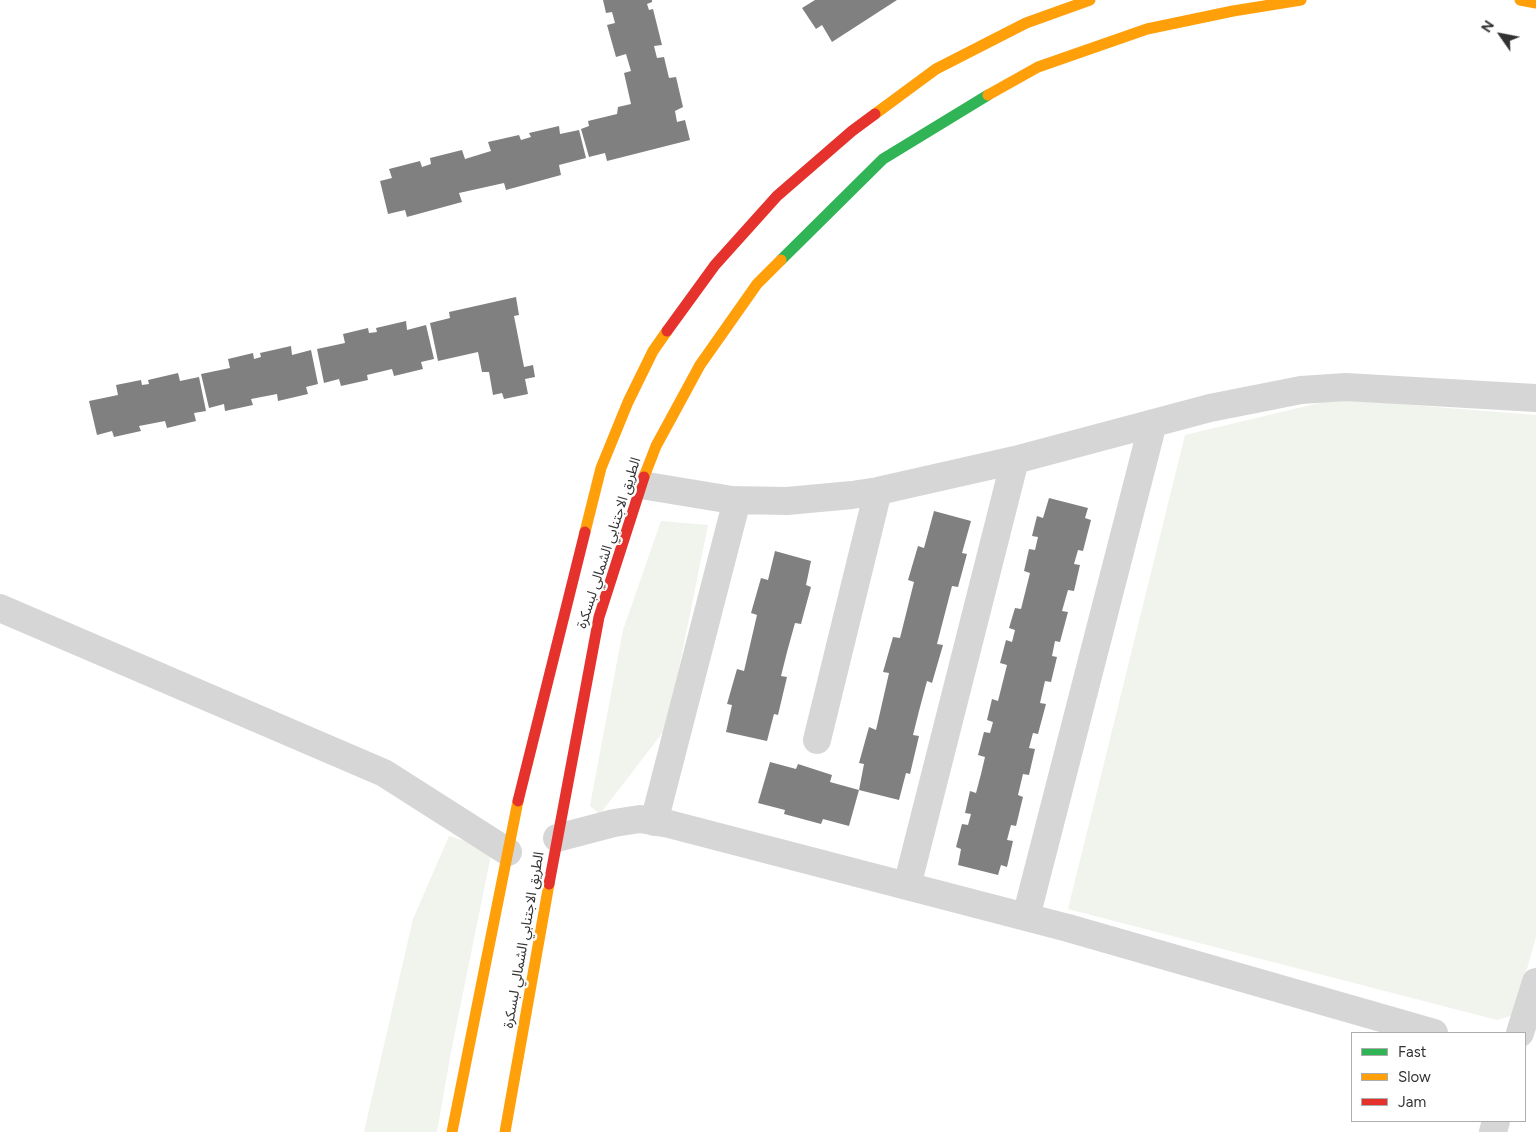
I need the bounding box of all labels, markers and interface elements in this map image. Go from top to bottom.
north arrow [1476,10,1526,60]
text: N [1478,17,1498,36]
street label: الطريق الاجتنابي الشمالي لبسكرة [573,455,645,631]
street label: الطريق الاجتنابي الشمالي لبسكرة [500,850,548,1030]
legend [1351,1032,1526,1122]
text: Fast [1398,1043,1426,1061]
text: Slow [1398,1068,1431,1086]
text: Jam [1398,1093,1426,1111]

